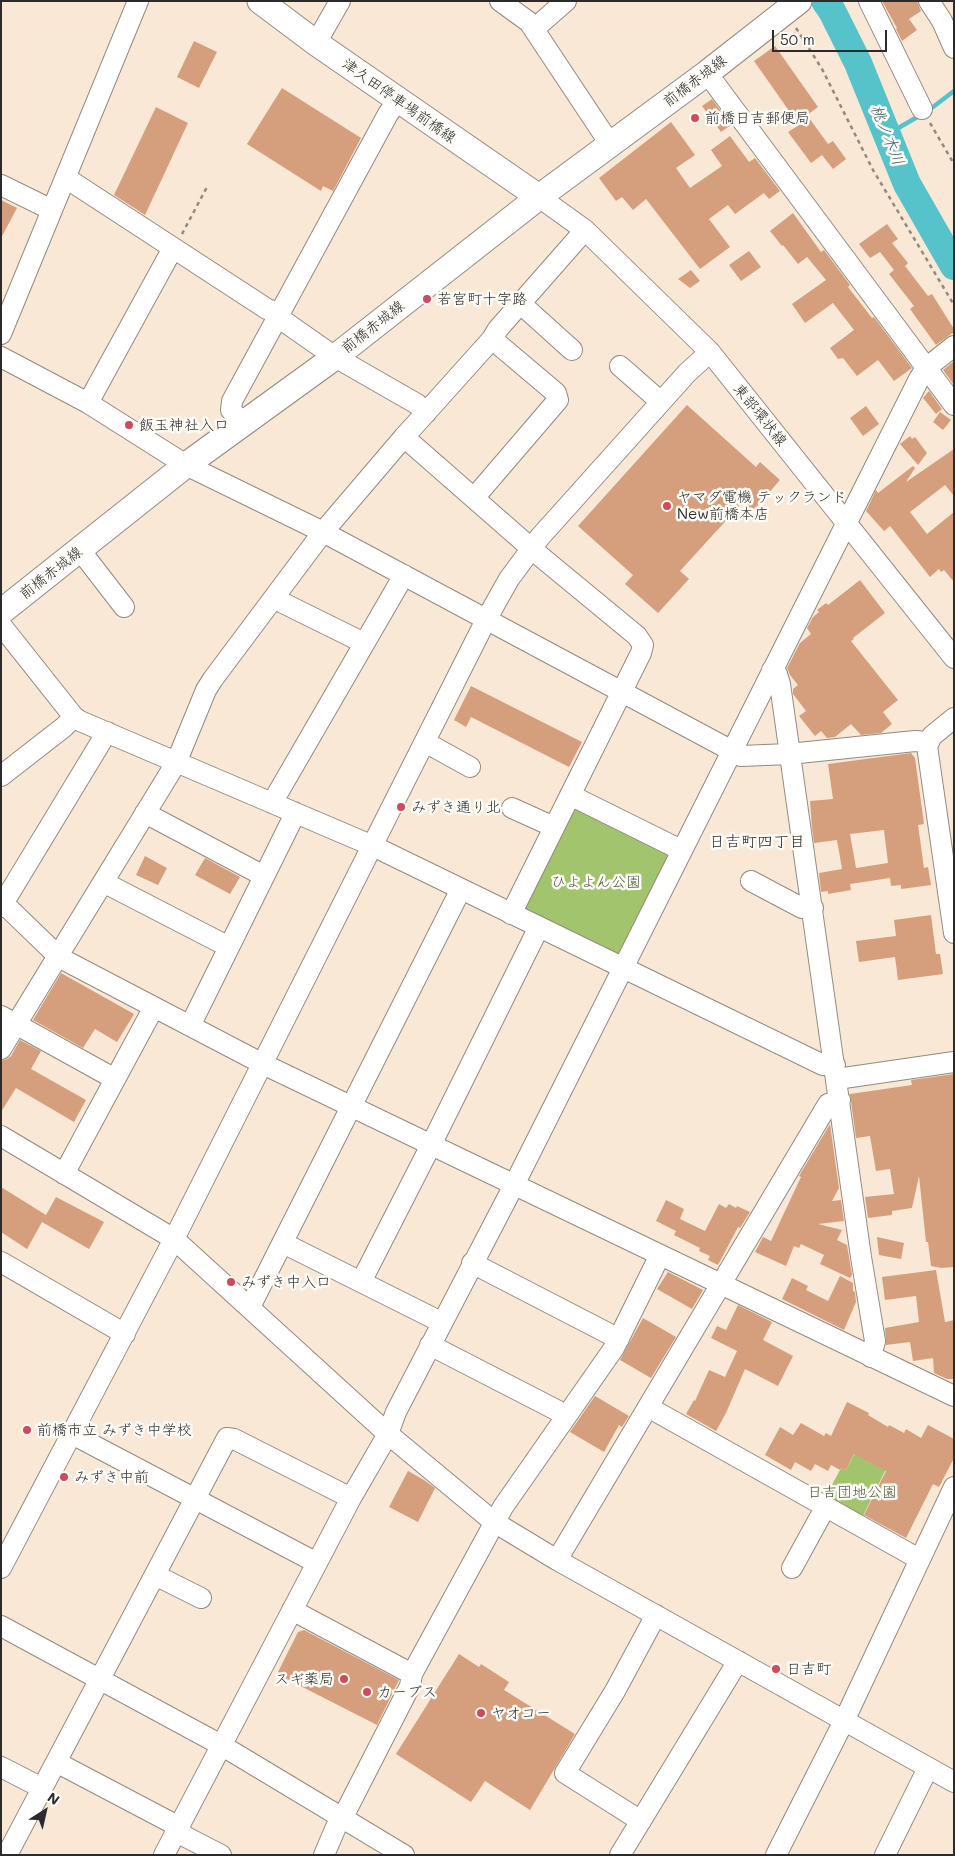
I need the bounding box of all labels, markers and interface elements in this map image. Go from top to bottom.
scale bar [775,20,890,52]
text: 50 m [780,29,815,49]
street label: 前橋赤城線 [660,51,730,111]
street label: 津久田停車場前橋線 [339,55,459,147]
water label: 桃ノ木川 [866,102,908,168]
place label: 前橋日吉郵便局 [705,109,810,127]
marker: 前橋日吉郵便局 [689,112,701,124]
place label: 若宮町十字路 [437,290,527,308]
marker: 若宮町十字路 [421,293,433,305]
street label: 前橋赤城線 [338,297,408,357]
street label: 東部環状線 [729,380,791,450]
place label: 飯玉神社入口 [139,416,229,434]
marker: 飯玉神社入口 [123,419,135,431]
place label: ヤマダ電機 テックランド New前橋本店 [677,488,847,523]
marker: ヤマダ電機 テックランド New前橋本店 [661,500,673,512]
street label: 前橋赤城線 [16,543,86,603]
place label: みずき通り北 [411,798,501,816]
marker: みずき通り北 [395,801,407,813]
district label: 日吉町四丁目 [709,832,805,852]
park label: ひよよん公園 [551,873,641,891]
place label: みずき中入口 [241,1273,331,1291]
marker: みずき中入口 [225,1276,237,1288]
place label: 前橋市立 みずき中学校 [37,1421,192,1439]
marker: 前橋市立 みずき中学校 [21,1424,33,1436]
place label: みずき中前 [74,1468,149,1486]
marker: みずき中前 [58,1471,70,1483]
park label: 日吉団地公園 [807,1483,897,1501]
place label: 日吉町 [786,1660,831,1678]
marker: 日吉町 [770,1663,782,1675]
place label: スギ薬局 [274,1670,334,1688]
marker: スギ薬局 [338,1673,350,1685]
place label: カーブス [377,1683,437,1701]
marker: カーブス [361,1686,373,1698]
place label: ヤオコー [491,1704,551,1722]
marker: ヤオコー [475,1707,487,1719]
north arrow [20,1786,70,1836]
text: N [44,1787,64,1809]

